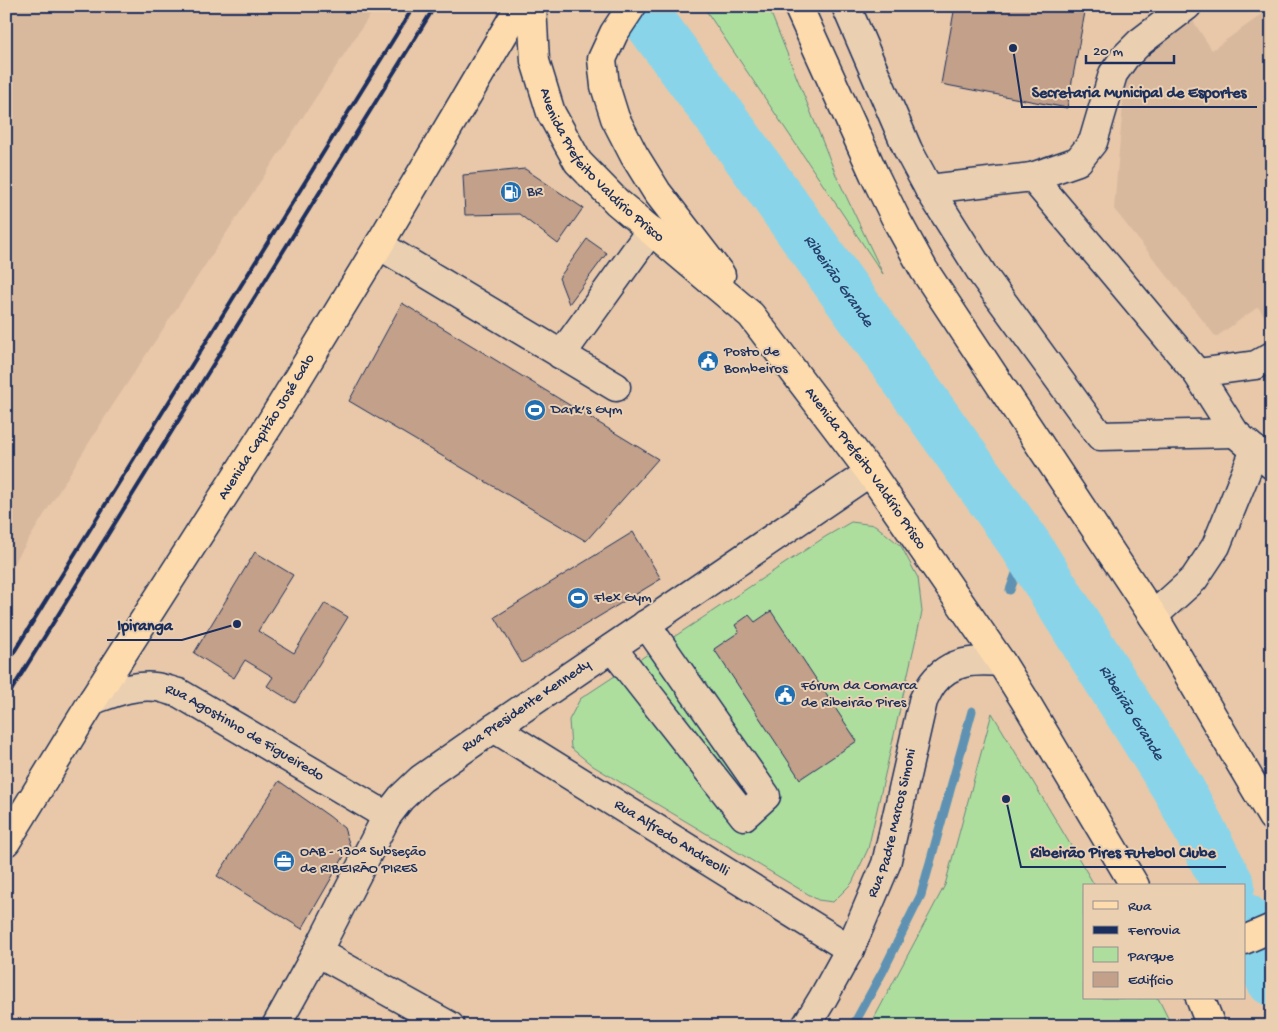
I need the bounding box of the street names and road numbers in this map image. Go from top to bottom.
street label: Avenida Prefeito Valdírio Prisco [535,86,668,247]
street label: Avenida Capitão José Galo [214,351,319,504]
street label: Avenida Prefeito Valdírio Prisco [800,384,930,553]
street label: Rua Presidente Kennedy [458,655,595,757]
street label: Rua Agostinho de Figueiredo [163,680,327,786]
street label: Rua Padre Marcos Simoni [864,747,921,901]
street label: Rua Alfredo Andreolli [611,796,733,881]

